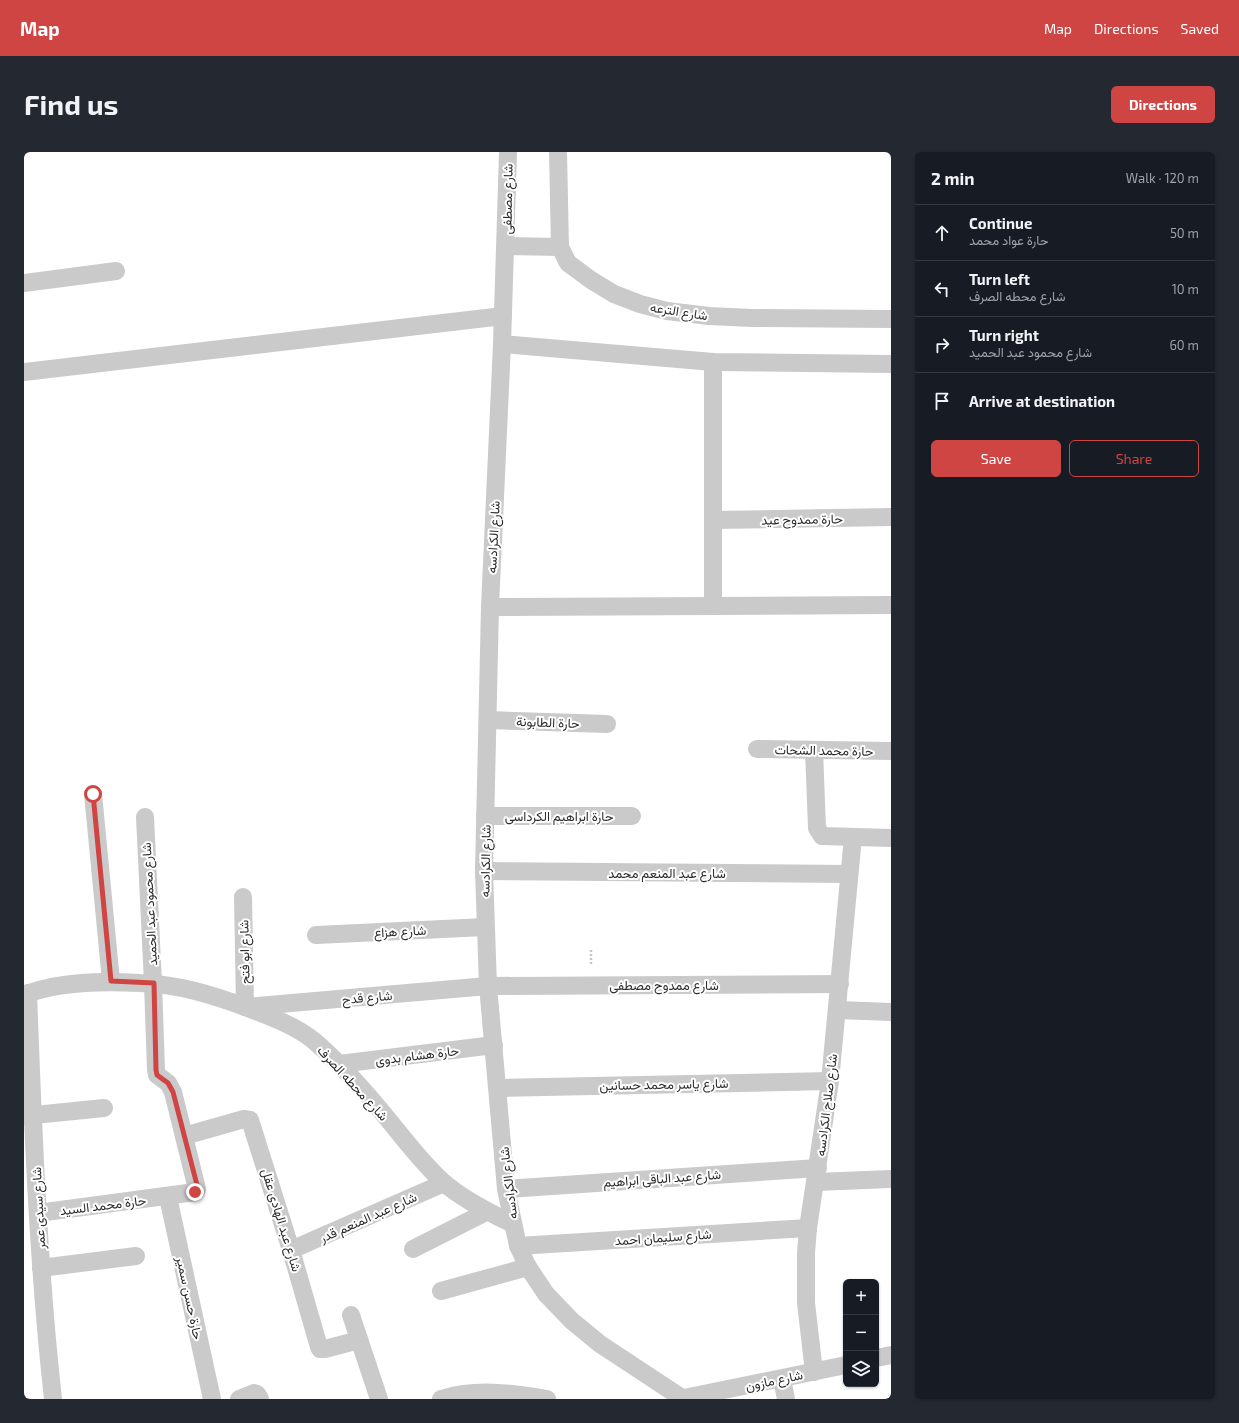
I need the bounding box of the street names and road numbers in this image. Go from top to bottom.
street label: شارع مصطفى [498,163,518,235]
street label: شارع الترعه [649,299,709,325]
street label: شارع الكرادسه [483,500,505,574]
street label: حارة ممدوح عيد [761,510,843,530]
street label: حارة الطابونة [516,713,580,732]
street label: حارة محمد الشحات [774,741,874,760]
street label: حارة ابراهيم الكرداسى [505,808,614,825]
street label: شارع الكرادسه [476,824,496,898]
street label: شارع محمود عبد الحميد [138,842,162,966]
street label: شارع عبد المنعم محمد [608,865,726,883]
street label: شارع ابو فتح [235,920,255,984]
street label: شارع هزاع [373,922,427,942]
street label: شارع ممدوح مصطفى [609,977,719,995]
street label: شارع قدح [341,987,393,1009]
street label: شارع محطه الصرف [313,1042,392,1125]
street label: حارة هشام بدوى [374,1042,460,1069]
street label: شارع صلاح الكرادسه [812,1053,842,1157]
street label: شارع ياسر محمد حسانين [599,1075,729,1095]
street label: شارع الكرادسه [496,1146,522,1220]
street label: شارع سيدى عمر [28,1166,50,1250]
street label: شارع عبد الهادى عقل [257,1166,305,1274]
street label: شارع عبد الباقى ابراهيم [603,1166,722,1192]
street label: شارع عبد المنعم قدر [316,1188,420,1248]
street label: حارة محمد السيد [59,1192,148,1219]
street label: شارع سليمان احمد [614,1226,712,1250]
street label: حارة حسن سمير [172,1254,207,1341]
street label: شارع مازون [744,1366,805,1396]

